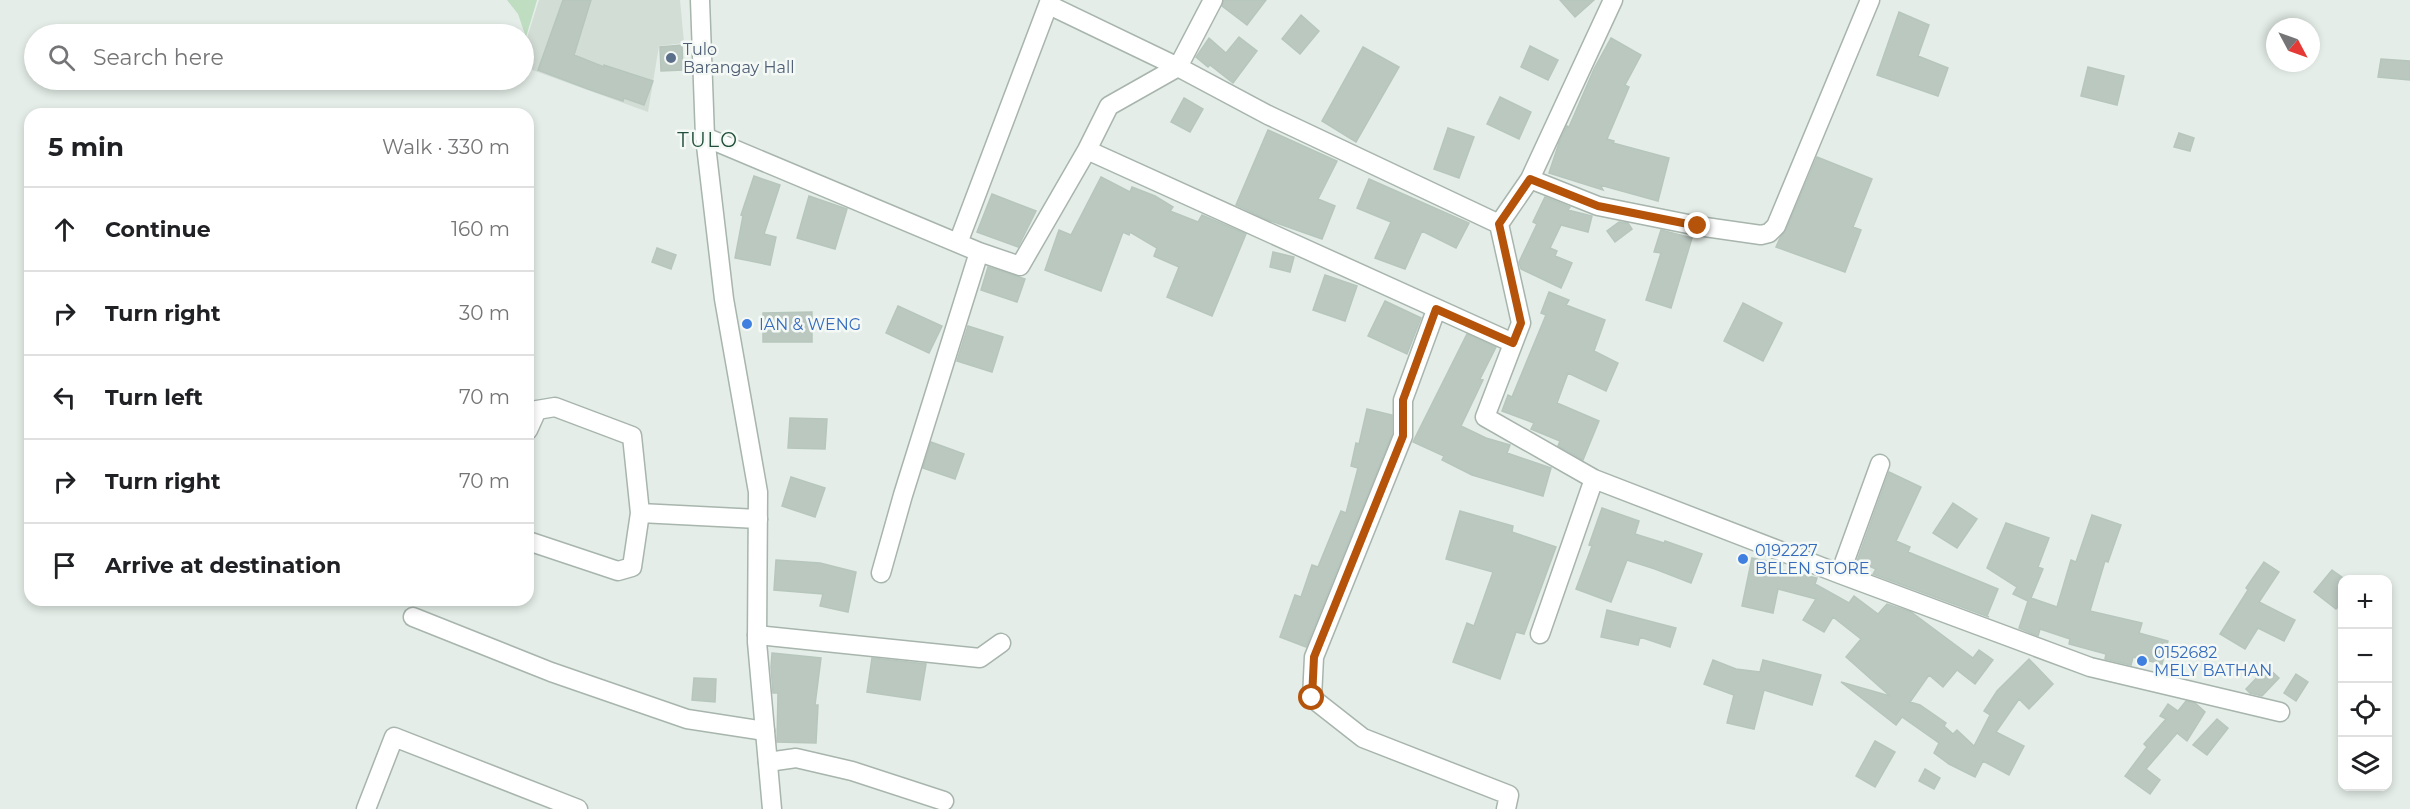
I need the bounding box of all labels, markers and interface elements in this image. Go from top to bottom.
north arrow [2266,18,2320,72]
search box [24,24,534,90]
place label: Tulo Barangay Hall [683,40,795,77]
icon: search [45,41,78,74]
text: Search here [93,44,224,71]
marker: Tulo Barangay Hall [664,51,678,65]
district label: TULO [677,128,739,152]
text: 5 min [48,131,124,163]
text: Walk · 330 m [382,135,510,159]
route end [1684,212,1710,238]
icon: ahead [48,213,81,246]
text: Continue [105,216,211,243]
text: 160 m [451,217,510,241]
icon: right [48,297,81,330]
text: Turn right [105,300,220,327]
text: 30 m [459,301,510,325]
place label: IAN & WENG [759,315,861,334]
marker: IAN & WENG [740,317,754,331]
icon: left [48,381,81,414]
text: Turn left [105,384,203,411]
text: 70 m [459,385,510,409]
icon: right [48,465,81,498]
text: Turn right [105,468,220,495]
text: 70 m [459,469,510,493]
place label: 0192227 BELEN STORE [1755,541,1870,578]
icon: arrive [48,549,81,582]
text: Arrive at destination [105,552,341,579]
marker: 0192227 BELEN STORE [1736,552,1750,566]
map controls [2338,575,2392,791]
button: + [2338,575,2392,629]
button: − [2338,629,2392,683]
place label: 0152682 MELY BATHAN [2154,643,2272,680]
marker: 0152682 MELY BATHAN [2135,654,2149,668]
button: locate [2338,683,2392,737]
route start [1298,684,1324,710]
button: layers [2338,737,2392,791]

